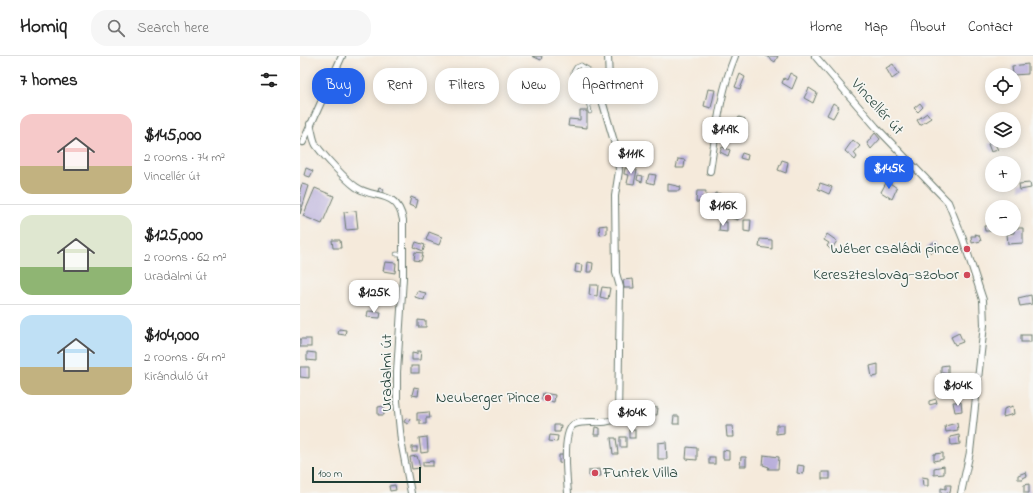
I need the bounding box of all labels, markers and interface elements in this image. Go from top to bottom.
search box [91,10,371,46]
text: Homiq [20,14,67,41]
icon: search [105,17,127,39]
text: Search here [137,17,209,39]
text: Home [810,17,842,38]
text: Map [864,17,888,38]
text: About [910,17,946,38]
text: Contact [968,17,1013,38]
text: 7 homes [20,68,78,93]
chip: Buy [312,68,365,104]
chip: Rent [373,68,427,104]
chip: Filters [435,68,499,104]
chip: New [507,68,560,104]
chip: Apartment [568,68,658,104]
map controls [985,68,1021,236]
button: locate [985,68,1021,104]
icon: filters [258,69,280,91]
street label: Vincellér út [844,72,910,141]
button: layers [985,112,1021,148]
pin: $149K [697,117,753,151]
text: $149K [711,120,739,139]
text: $145,000 [144,123,201,148]
icon: home [52,130,100,178]
pin: $111K [603,141,659,175]
text: $111K [618,144,644,163]
text: 2 rooms · 74 m² [144,148,225,167]
pin: $145K [861,156,917,190]
button: + [985,156,1021,192]
text: $145K [873,159,905,178]
text: Vincellér út [144,167,200,186]
pin: $116K [695,193,751,227]
text: $116K [709,196,737,215]
button: − [985,200,1021,236]
text: $125,000 [144,223,203,248]
icon: home [52,231,100,279]
place label: Wéber családi pince [831,237,960,261]
marker: Wéber családi pince [962,244,972,254]
text: 2 rooms · 62 m² [144,248,227,267]
place label: Kereszteslovag-szobor [813,263,959,287]
text: Uradalmi út [144,267,207,286]
marker: Kereszteslovag-szobor [962,270,972,280]
pin: $125K [346,280,402,314]
text: $125K [358,283,390,302]
text: $104,000 [144,323,199,348]
icon: home [52,331,100,379]
street label: Uradalmi út [375,333,399,412]
text: 2 rooms · 64 m² [144,348,226,367]
text: Kiránduló út [144,367,208,386]
pin: $104K [930,373,986,407]
text: $104K [943,376,973,395]
place label: Neuberger Pince [436,386,541,410]
marker: Neuberger Pince [543,393,553,403]
pin: $104K [604,400,660,434]
text: $104K [617,403,647,422]
place label: Funtek Villa [602,461,678,485]
scale bar [312,465,421,484]
text: 100 m [318,466,342,482]
marker: Funtek Villa [590,468,600,478]

